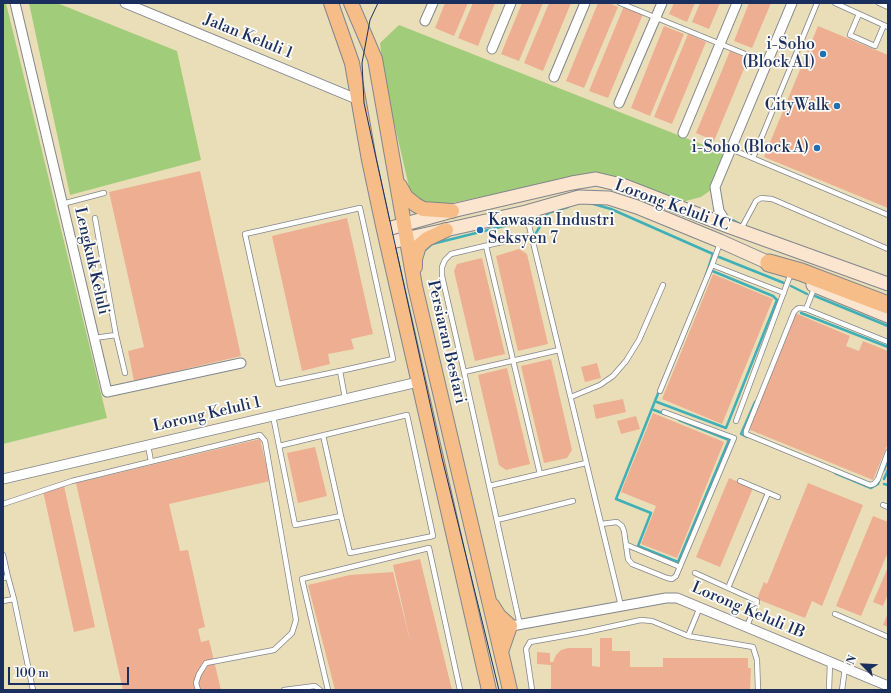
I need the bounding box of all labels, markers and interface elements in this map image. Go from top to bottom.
street label: Jalan Keluli 1 [201,10,295,64]
place label: i-Soho (Block A1) [743,35,815,73]
marker: i-Soho (Block A1) [818,49,828,59]
place label: CityWalk [765,96,829,116]
marker: CityWalk [832,101,842,111]
place label: i-Soho (Block A) [691,138,809,158]
marker: i-Soho (Block A) [812,143,822,153]
street label: Lorong Keluli 1C [612,176,732,236]
street label: Lengkuk Keluli [69,205,113,317]
place label: Kawasan Industri Seksyen 7 [488,211,615,249]
marker: Kawasan Industri Seksyen 7 [475,225,485,235]
street label: Persiaran Bestari [422,278,470,406]
street label: Lorong Keluli 1 [151,393,263,437]
street label: Lorong Keluli 1B [688,578,808,644]
north arrow [843,645,883,685]
text: N [844,653,860,667]
scale bar [10,659,131,685]
text: 100 m [15,666,49,681]

